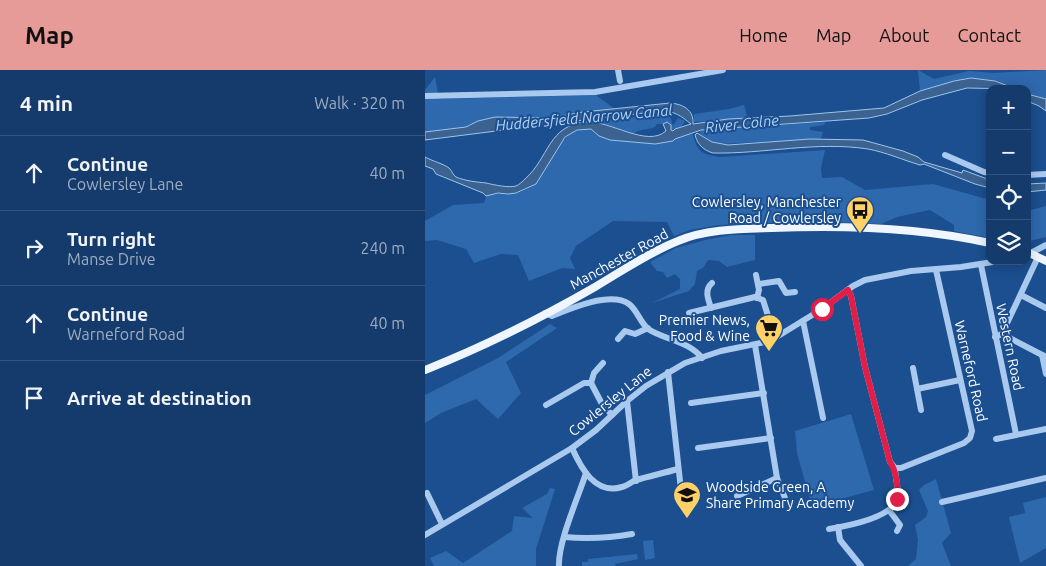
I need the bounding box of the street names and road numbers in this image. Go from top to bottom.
street label: Manchester Road [567,225,671,293]
street label: Western Road [993,302,1027,392]
street label: Warneford Road [952,319,990,423]
street label: Cowlersley Lane [565,363,655,439]

